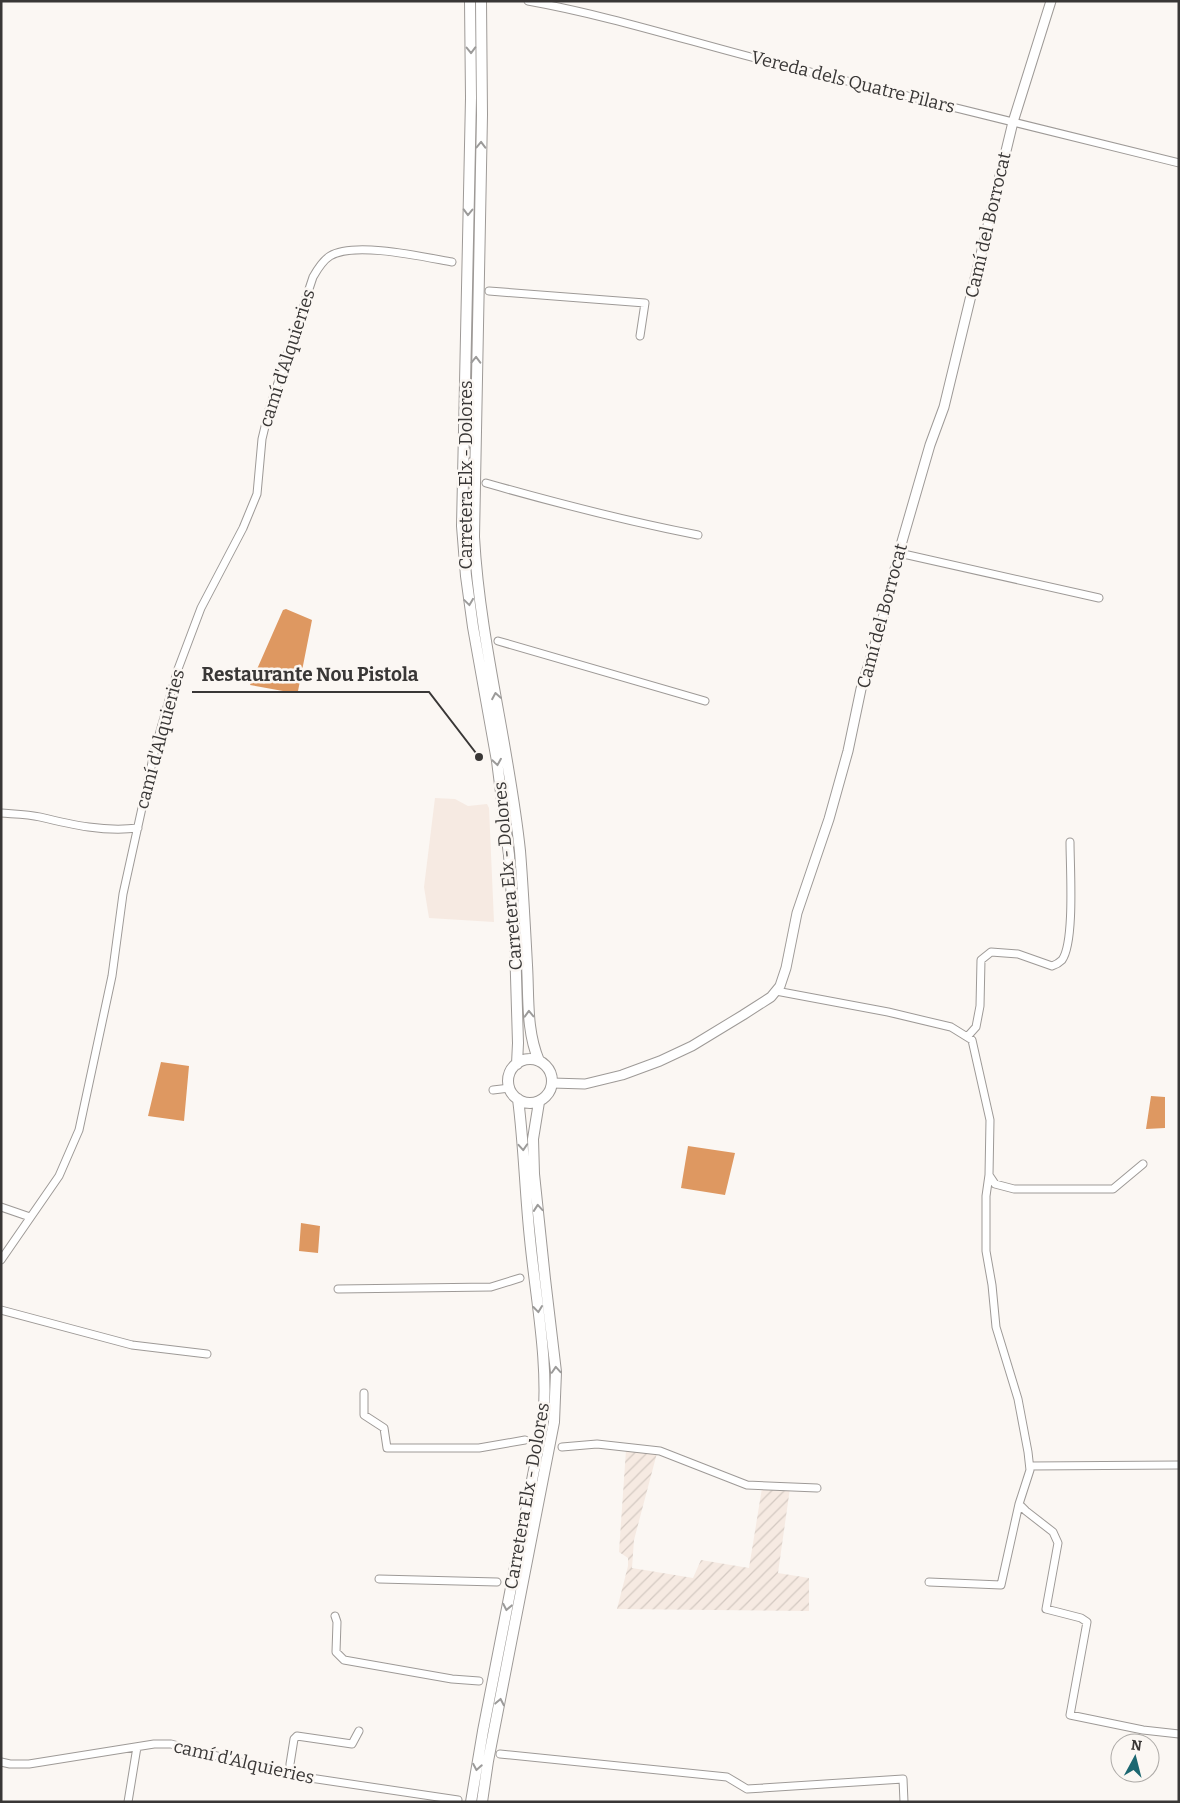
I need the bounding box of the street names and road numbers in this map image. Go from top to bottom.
street label: Vereda dels Quatre Pilars [749,46,957,118]
street label: Camí del Borrocat [961,149,1016,300]
street label: camí d'Alquieries [254,286,320,430]
street label: Carretera Elx - Dolores [455,380,477,570]
street label: Camí del Borrocat [852,541,912,691]
street label: camí d'Alquieries [131,667,189,811]
street label: Carretera Elx - Dolores [489,781,527,971]
street label: Carretera Elx - Dolores [500,1401,554,1591]
street label: camí d'Alquieries [172,1735,316,1789]

